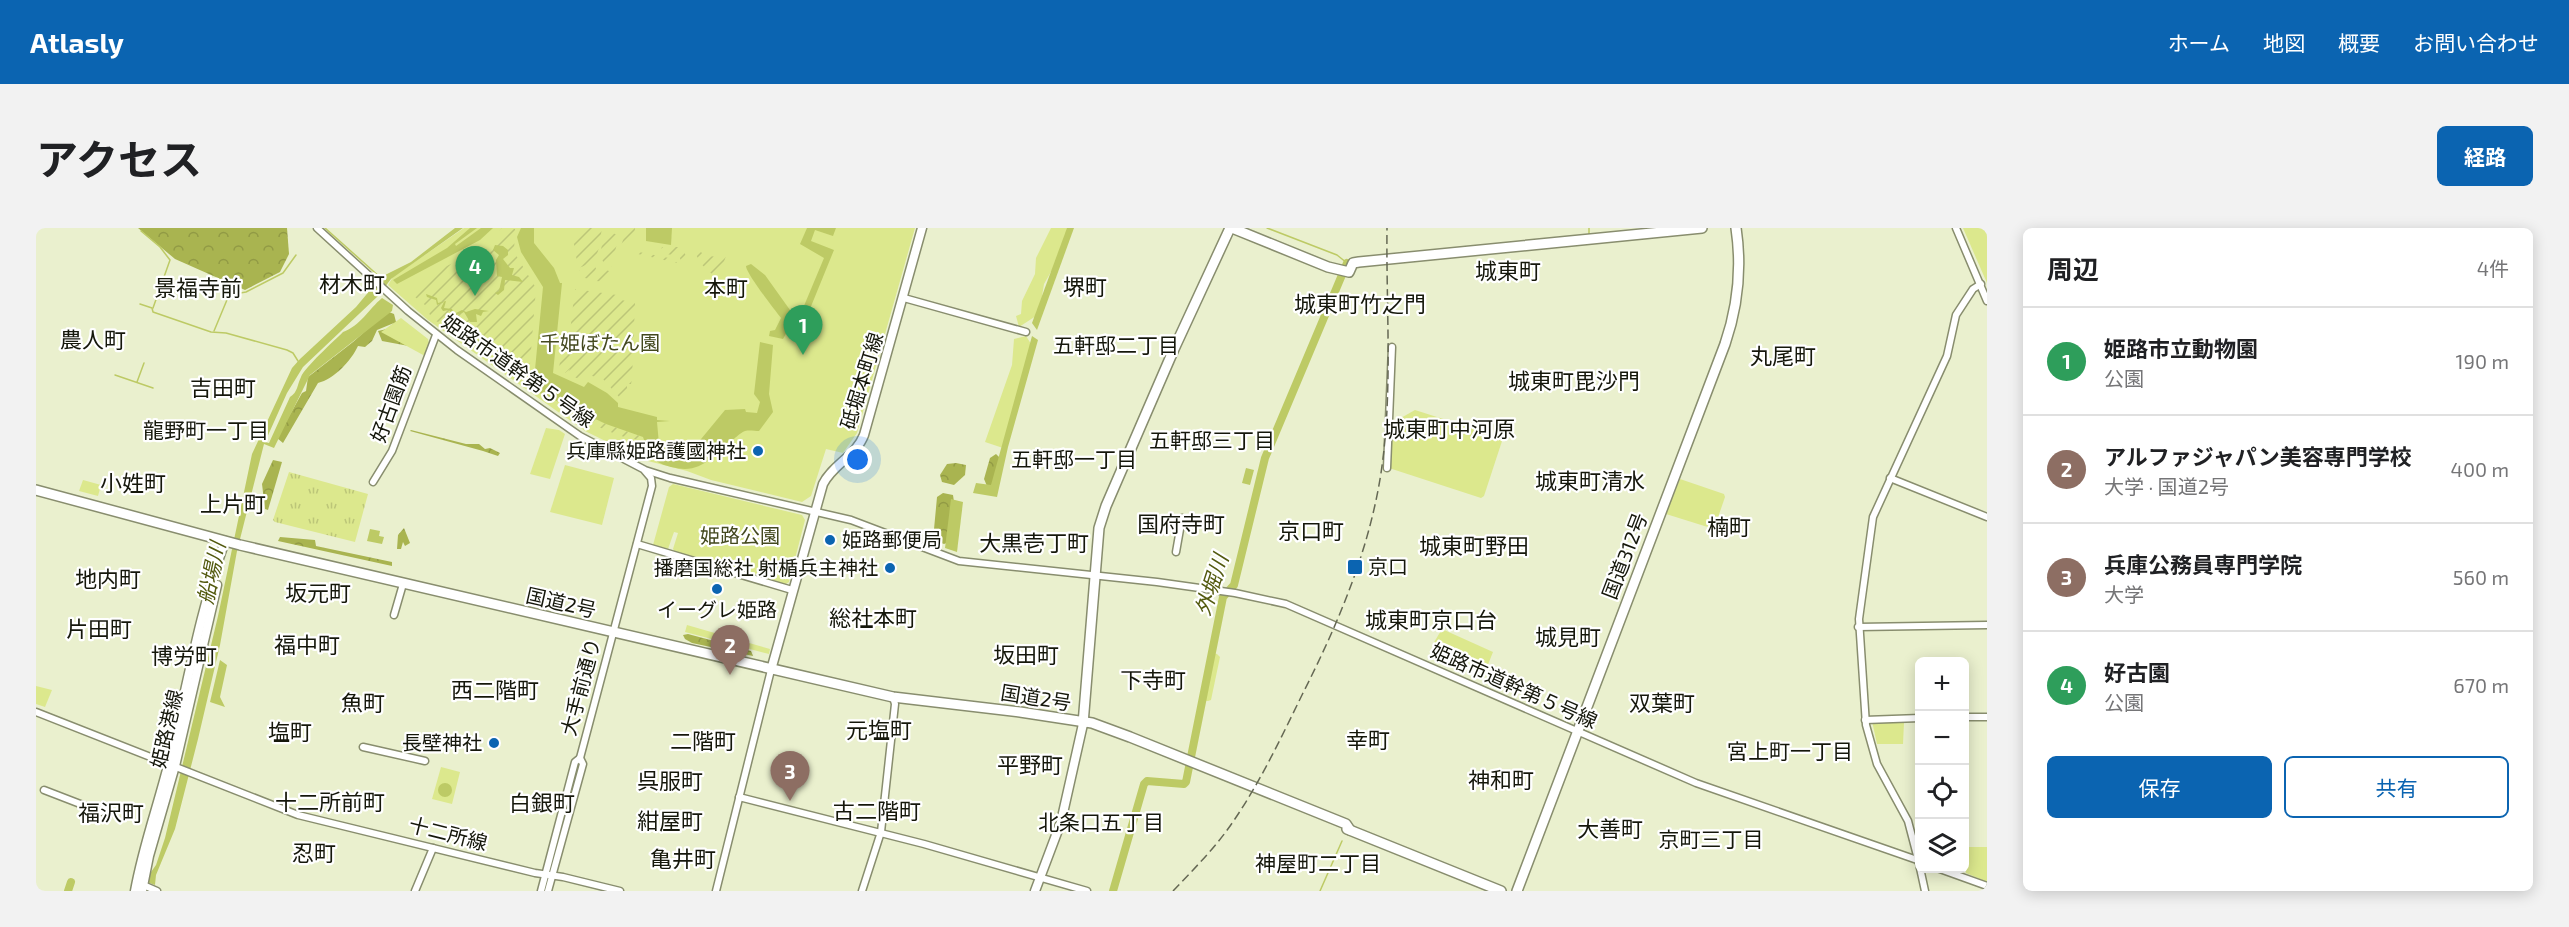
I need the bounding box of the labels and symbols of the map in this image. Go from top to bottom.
pin: 4 [456,247,494,296]
district label: 城東町 [1475,257,1541,283]
district label: 材木町 [319,270,385,296]
district label: 堺町 [1063,273,1107,299]
district label: 景福寺前 [154,274,242,300]
district label: 本町 [704,274,748,300]
district label: 城東町竹之門 [1294,290,1426,316]
pin: 1 [784,306,822,355]
street label: 姫路市道幹第５号線 [438,309,599,432]
district label: 農人町 [60,326,126,352]
street label: 砥堀本町線 [835,329,887,432]
park label: 千姫ぼたん園 [540,330,660,354]
district label: 五軒邸二丁目 [1053,332,1179,357]
district label: 丸尾町 [1750,342,1816,368]
street label: 好古園筋 [365,362,415,445]
district label: 城東町毘沙門 [1508,367,1640,393]
district label: 吉田町 [190,374,256,400]
district label: 城東町中河原 [1383,415,1515,441]
district label: 龍野町一丁目 [143,417,269,442]
district label: 五軒邸三丁目 [1149,427,1275,452]
place label: 兵庫縣姫路護國神社 [566,438,746,462]
marker: 兵庫縣姫路護國神社 [751,444,765,458]
your location [843,445,872,474]
district label: 五軒邸一丁目 [1011,446,1137,471]
district label: 城東町清水 [1535,467,1645,493]
district label: 小姓町 [100,469,166,495]
district label: 上片町 [200,490,266,516]
street label: 国道312号 [1597,509,1651,602]
district label: 国府寺町 [1137,510,1225,536]
district label: 楠町 [1707,513,1751,539]
district label: 京口町 [1278,517,1344,543]
park label: 姫路公園 [700,523,780,547]
place label: 姫路郵便局 [842,527,942,551]
district label: 大黒壱丁町 [979,529,1089,555]
district label: 城東町野田 [1419,532,1529,558]
marker: 姫路郵便局 [823,533,837,547]
water label: 船場川 [192,537,230,606]
water label: 外堀川 [1189,549,1233,618]
place label: 京口 [1368,554,1408,578]
place label: 播磨国総社 射楯兵主神社 [654,555,878,579]
marker: 京口 [1346,558,1364,576]
marker: 播磨国総社 射楯兵主神社 [883,561,897,575]
district label: 地内町 [75,565,141,591]
district label: 坂元町 [285,579,351,605]
street label: 国道2号 [524,582,599,622]
marker: イーグレ姫路 [710,582,724,596]
place label: イーグレ姫路 [657,597,777,621]
district label: 総社本町 [829,604,917,630]
district label: 城東町京口台 [1365,606,1497,632]
district label: 片田町 [66,615,132,641]
district label: 城見町 [1535,623,1601,649]
pin: 2 [710,626,750,675]
district label: 福中町 [274,631,340,657]
street label: 大手前通り [556,635,605,738]
street label: 姫路市道幹第５号線 [1427,638,1602,733]
district label: 坂田町 [993,641,1059,667]
district label: 博労町 [151,642,217,668]
district label: 下寺町 [1120,666,1186,692]
district label: 西二階町 [451,676,539,702]
street label: 国道2号 [999,680,1073,714]
street label: 姫路港線 [145,687,187,770]
district label: 魚町 [341,689,385,715]
district label: 双葉町 [1629,689,1695,715]
district label: 元塩町 [846,716,912,742]
district label: 塩町 [268,718,312,744]
district label: 幸町 [1346,726,1390,752]
district label: 二階町 [670,727,736,753]
place label: 長壁神社 [402,730,482,754]
marker: 長壁神社 [487,736,501,750]
district label: 宮上町一丁目 [1727,738,1853,763]
district label: 平野町 [997,751,1063,777]
pin: 3 [770,752,810,801]
district label: 神和町 [1468,766,1534,792]
district label: 呉服町 [637,767,703,793]
district label: 十二所前町 [275,788,385,814]
district label: 白銀町 [509,789,575,815]
district label: 古二階町 [833,797,921,823]
district label: 福沢町 [78,799,144,825]
district label: 紺屋町 [637,807,703,833]
district label: 北条口五丁目 [1038,809,1164,834]
street label: 十二所線 [407,812,490,854]
district label: 大善町 [1577,815,1643,841]
district label: 京町三丁目 [1659,826,1764,851]
district label: 忍町 [292,839,336,865]
district label: 亀井町 [650,845,716,871]
district label: 神屋町二丁目 [1255,850,1381,875]

